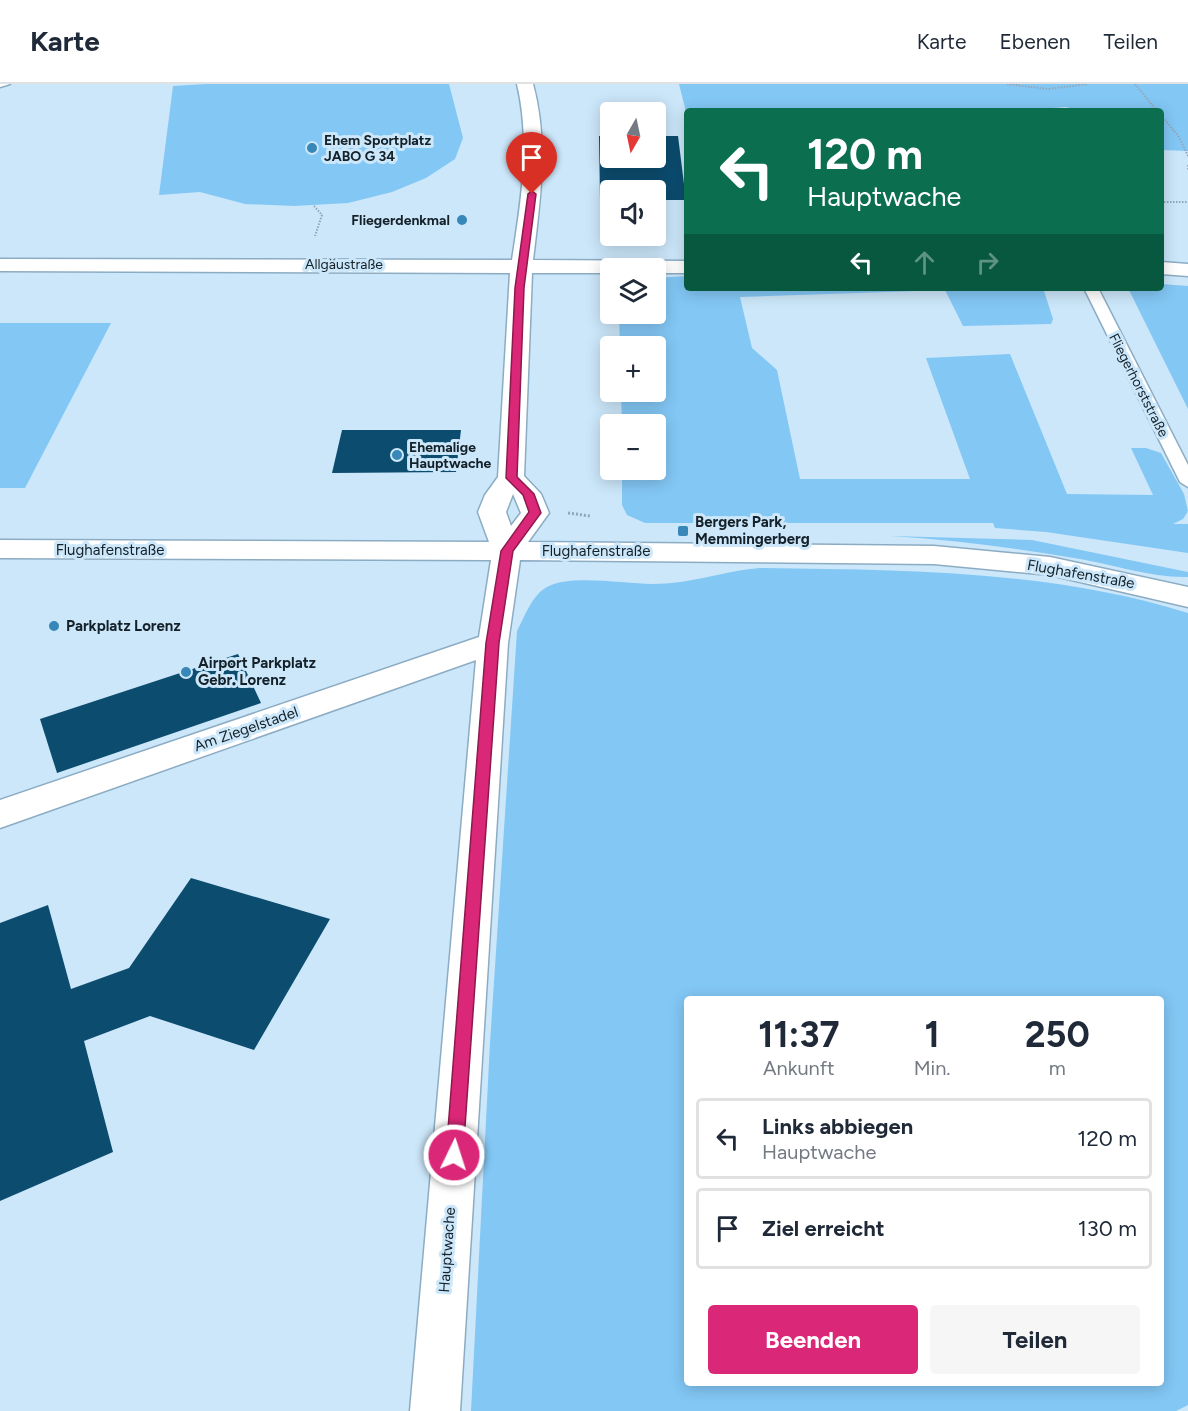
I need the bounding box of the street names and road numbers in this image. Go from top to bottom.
street label: Allgäustraße [305,256,383,273]
street label: Fliegerhorststraße [1105,331,1172,440]
street label: Flughafenstraße [56,541,164,559]
street label: Flughafenstraße [542,542,650,560]
street label: Flughafenstraße [1026,556,1136,592]
street label: Am Ziegelstadel [192,703,300,755]
street label: Hauptwache [435,1207,459,1293]

